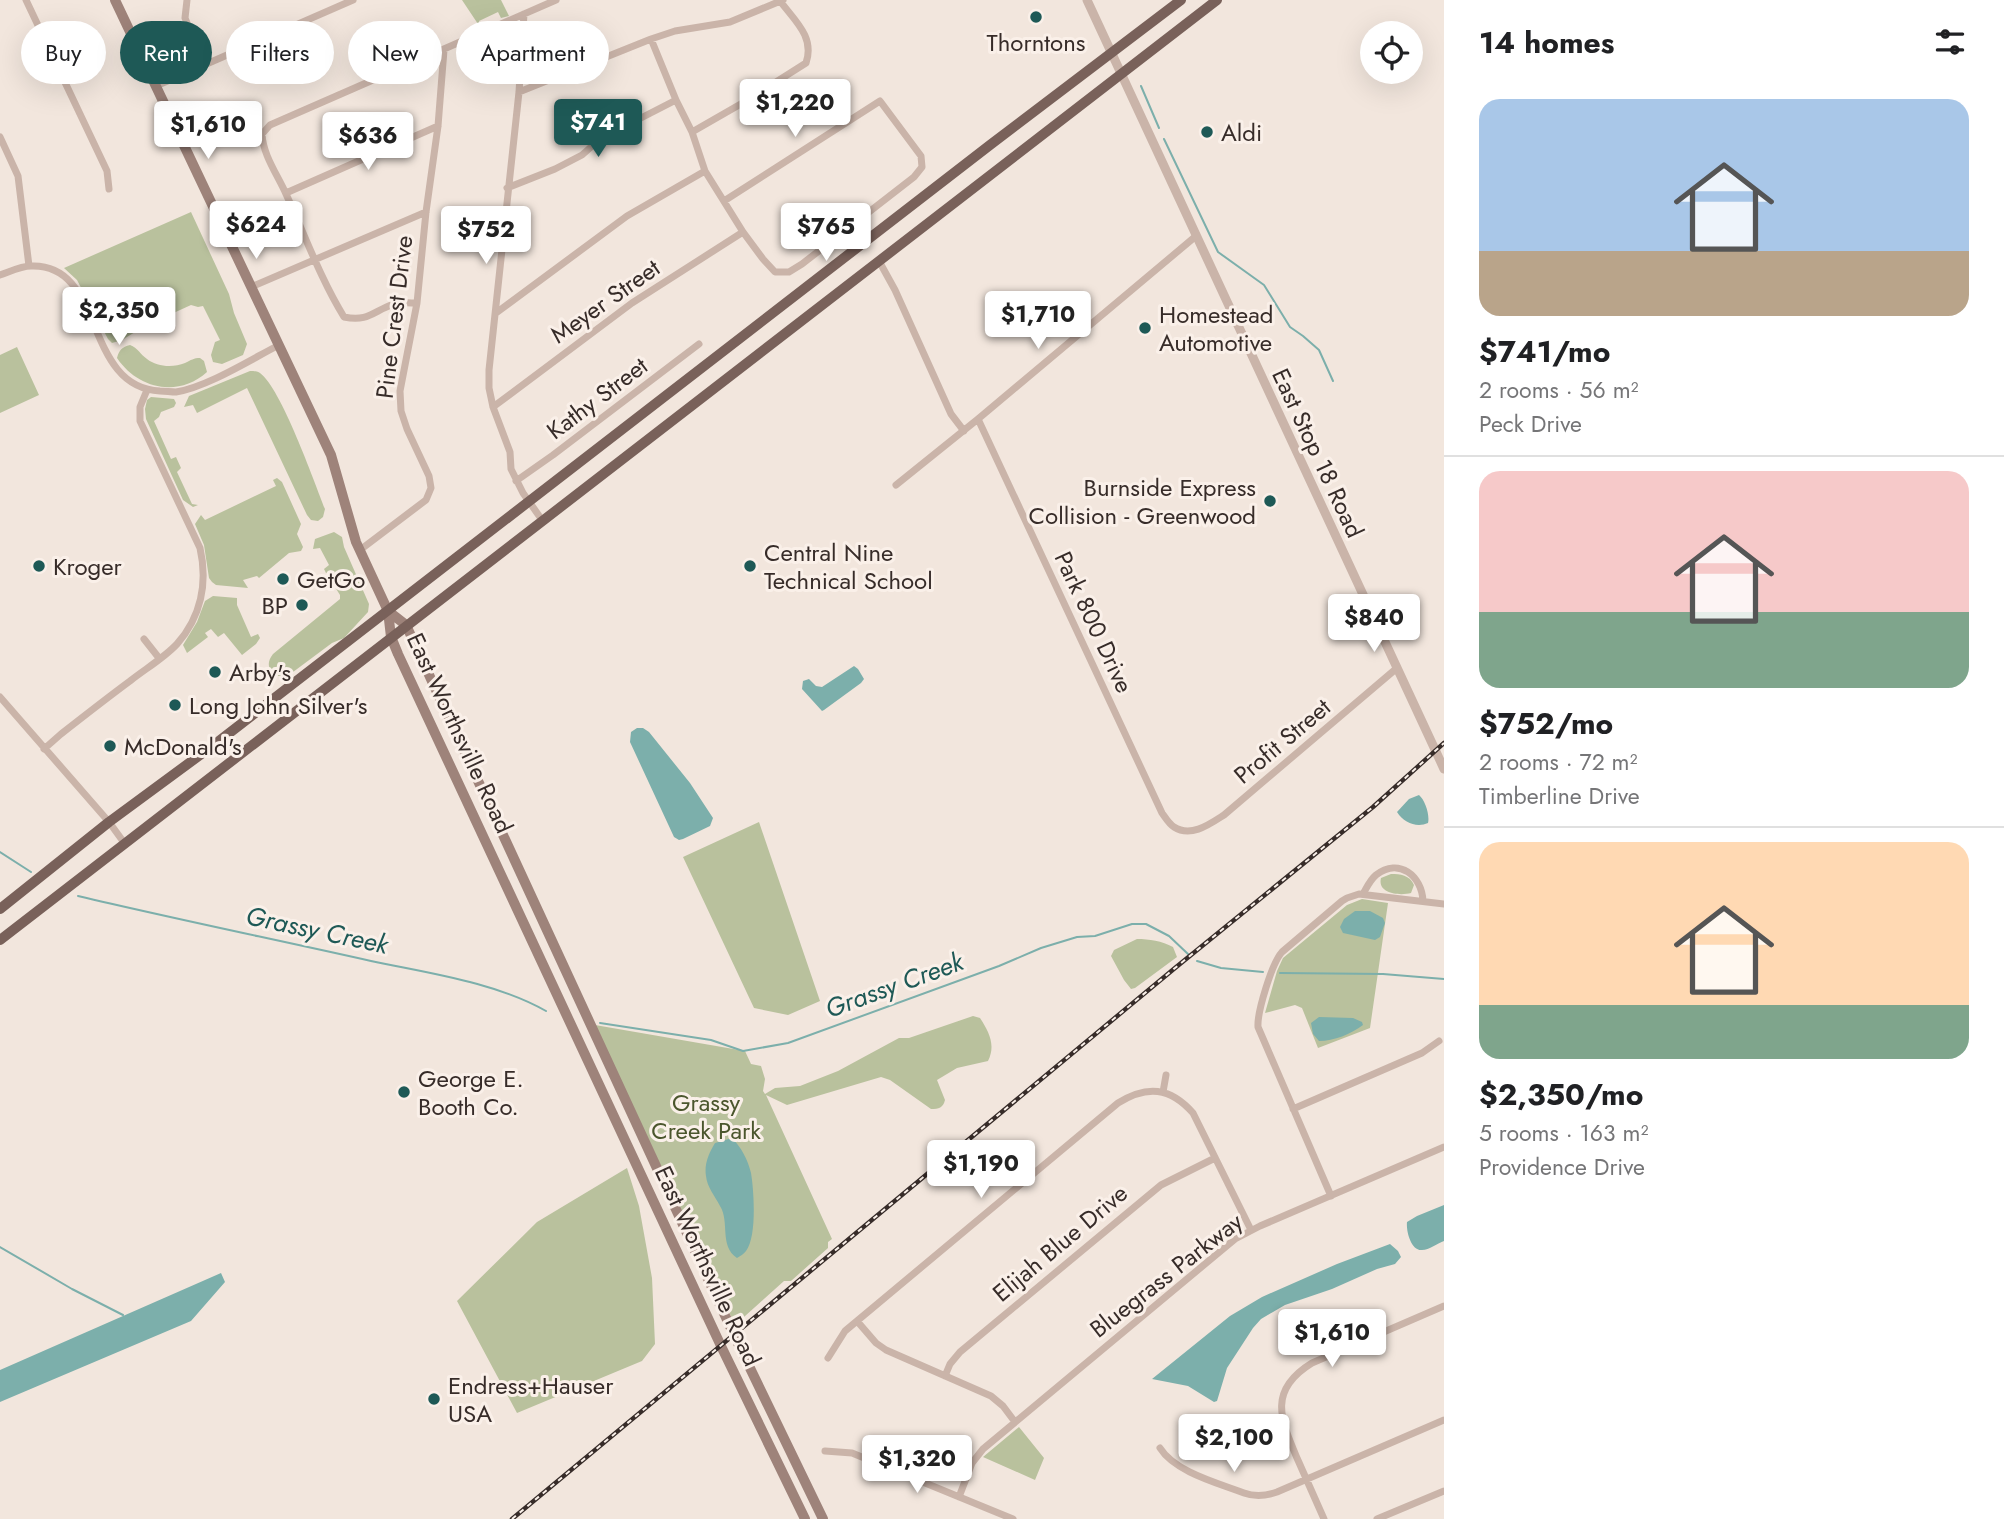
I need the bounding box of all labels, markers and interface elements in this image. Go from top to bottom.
marker: Thorntons [1028,9,1044,25]
chip: Buy [21,21,106,84]
chip: Rent [120,21,212,84]
chip: Filters [226,21,334,84]
chip: New [348,21,442,84]
chip: Apartment [456,21,609,84]
map controls [1360,21,1423,84]
button: locate [1360,21,1423,84]
text: 14 homes [1479,21,1614,64]
icon: filters [1931,23,1969,61]
place label: Thorntons [987,25,1085,60]
pin: $1,220 [738,80,852,139]
text: $1,220 [756,85,834,119]
pin: $741 [557,100,639,159]
pin: $1,610 [151,102,265,161]
text: $741 [570,105,626,139]
text: $1,610 [170,107,246,141]
pin: $636 [327,113,409,172]
place label: Aldi [1221,115,1262,150]
text: $636 [338,118,398,152]
marker: Aldi [1199,124,1215,140]
icon: home [1661,144,1787,270]
pin: $624 [215,202,297,261]
pin: $765 [785,204,867,263]
pin: $752 [445,206,527,266]
text: $624 [226,207,286,241]
text: $765 [797,209,855,243]
text: $752 [457,212,515,246]
street label: Pine Crest Drive [367,233,421,401]
street label: Meyer Street [543,250,667,352]
pin: $2,350 [62,288,176,347]
pin: $1,710 [981,292,1095,351]
text: $2,350 [78,293,160,327]
text: $1,710 [1001,297,1075,331]
place label: Homestead Automotive [1159,297,1273,360]
marker: Homestead Automotive [1137,320,1153,336]
text: $741/mo [1479,330,1610,373]
street label: Kathy Street [539,348,655,448]
street label: East Stop 18 Road [1263,363,1373,543]
text: 2 rooms · 56 m² [1479,373,1639,407]
text: Peck Drive [1479,407,1582,441]
place label: Burnside Express Collision - Greenwood [1029,470,1256,533]
marker: Burnside Express Collision - Greenwood [1262,493,1278,509]
icon: home [1661,516,1787,642]
place label: Central Nine Technical School [764,535,933,598]
street label: Park 800 Drive [1046,546,1142,698]
place label: Kroger [53,549,123,584]
marker: Kroger [31,558,47,574]
marker: Central Nine Technical School [742,558,758,574]
place label: GetGo [297,562,365,597]
marker: GetGo [275,571,291,587]
place label: BP [261,588,288,623]
pin: $840 [1333,594,1415,654]
marker: BP [294,597,310,613]
text: $840 [1344,600,1404,634]
street label: East Worthsville Road [398,627,522,839]
place label: Arby's [229,655,291,690]
marker: Arby's [207,664,223,680]
place label: Long John Silver's [189,688,367,723]
street label: Profit Street [1226,690,1338,792]
marker: Long John Silver's [167,697,183,713]
text: $752/mo [1479,702,1613,745]
place label: McDonald's [124,729,242,764]
marker: McDonald's [102,738,118,754]
text: 2 rooms · 72 m² [1479,745,1638,779]
text: Timberline Drive [1479,779,1640,813]
icon: home [1661,887,1787,1013]
water label: Grassy Creek [242,896,393,964]
water label: Grassy Creek [820,942,970,1028]
place label: George E. Booth Co. [418,1061,524,1124]
text: $2,350/mo [1479,1073,1643,1116]
marker: George E. Booth Co. [396,1084,412,1100]
park label: Grassy Creek Park [651,1085,761,1148]
text: 5 rooms · 163 m² [1479,1116,1648,1150]
pin: $1,190 [924,1140,1038,1200]
text: $1,190 [943,1146,1019,1180]
text: Providence Drive [1479,1150,1645,1184]
street label: East Worthsville Road [646,1160,770,1372]
street label: Elijah Blue Drive [985,1176,1135,1310]
street label: Bluegrass Parkway [1082,1204,1250,1346]
pin: $1,610 [1275,1310,1389,1369]
text: $1,610 [1294,1315,1370,1349]
place label: Endress+Hauser USA [448,1368,614,1431]
marker: Endress+Hauser USA [426,1391,442,1407]
pin: $2,100 [1177,1414,1291,1474]
text: $2,100 [1194,1420,1274,1454]
pin: $1,320 [860,1436,974,1495]
text: $1,320 [878,1441,956,1475]

